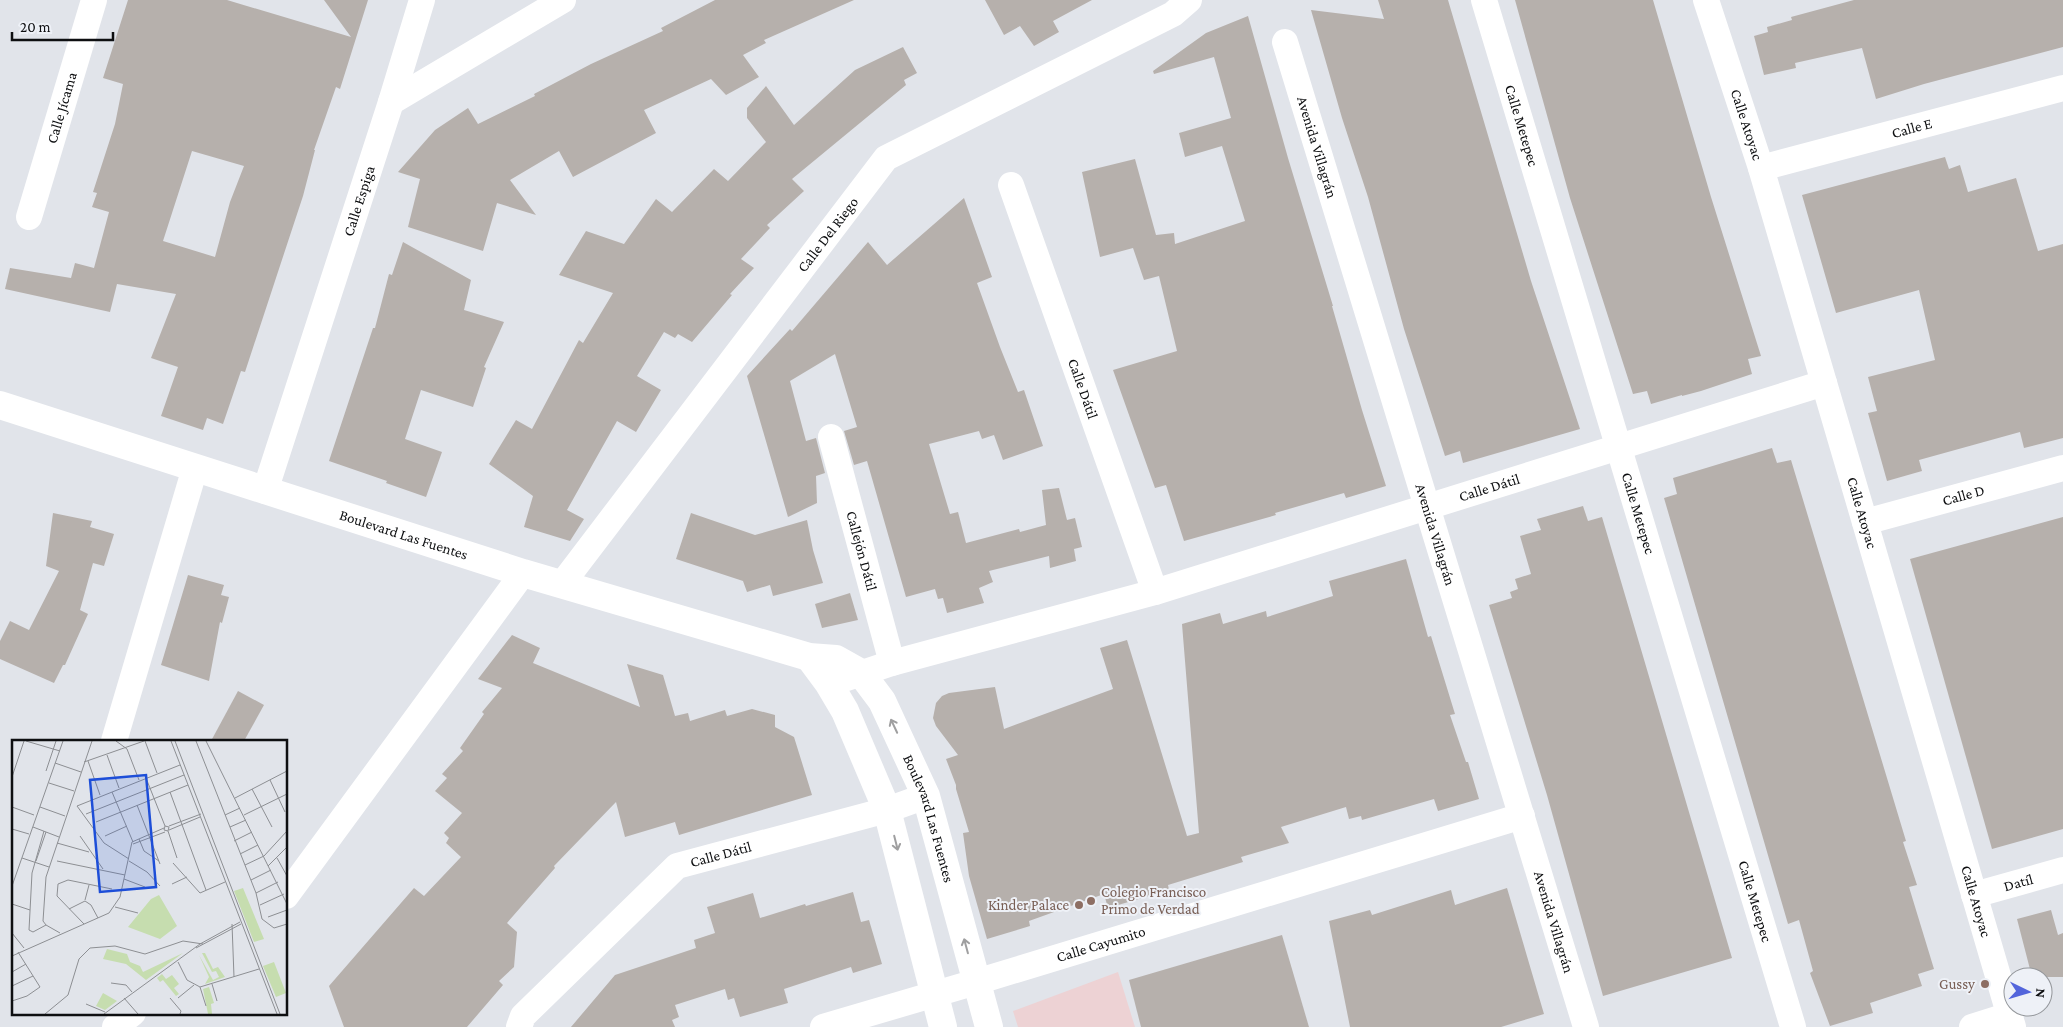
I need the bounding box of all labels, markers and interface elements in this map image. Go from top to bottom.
scale bar [12,10,114,42]
text: 20 m [20,19,51,35]
street label: Calle Jícama [43,70,80,145]
street label: Calle Metepec [1502,83,1542,169]
street label: Calle Atoyac [1728,87,1766,163]
street label: Avenida Villagrán [1294,94,1340,200]
street label: Calle E [1890,115,1934,141]
street label: Calle Espiga [340,164,378,238]
street label: Calle Del Riego [794,194,861,275]
street label: Calle Dátil [1065,356,1101,421]
street label: Calle Dátil [1457,471,1522,505]
street label: Calle Metepec [1619,471,1658,557]
street label: Calle Atoyac [1844,475,1880,551]
street label: Avenida Villagrán [1412,482,1459,587]
street label: Calle D [1941,482,1986,509]
street label: Boulevard Las Fuentes [337,507,470,563]
street label: Callejón Dátil [843,509,880,593]
one-way arrow [888,719,898,734]
inset map [12,740,288,1014]
street label: Boulevard Las Fuentes [900,752,957,884]
one-way arrow [892,835,901,851]
street label: Calle Dátil [688,838,753,870]
street label: Calle Metepec [1735,858,1775,944]
street label: Calle Atoyac [1958,864,1994,940]
street label: Avenida Villagrán [1531,869,1577,975]
street label: Datíl [2002,871,2035,894]
place label: Colegio Francisco Primo de Verdad [1101,884,1206,917]
marker: Colegio Francisco Primo de Verdad [1085,895,1097,907]
place label: Kinder Palace [988,897,1069,913]
marker: Kinder Palace [1073,899,1085,911]
street label: Calle Cayumito [1055,923,1147,965]
one-way arrow [961,939,971,955]
north arrow [2003,967,2053,1017]
place label: Gussy [1939,976,1975,993]
marker: Gussy [1979,978,1991,990]
text: N [2033,988,2049,999]

